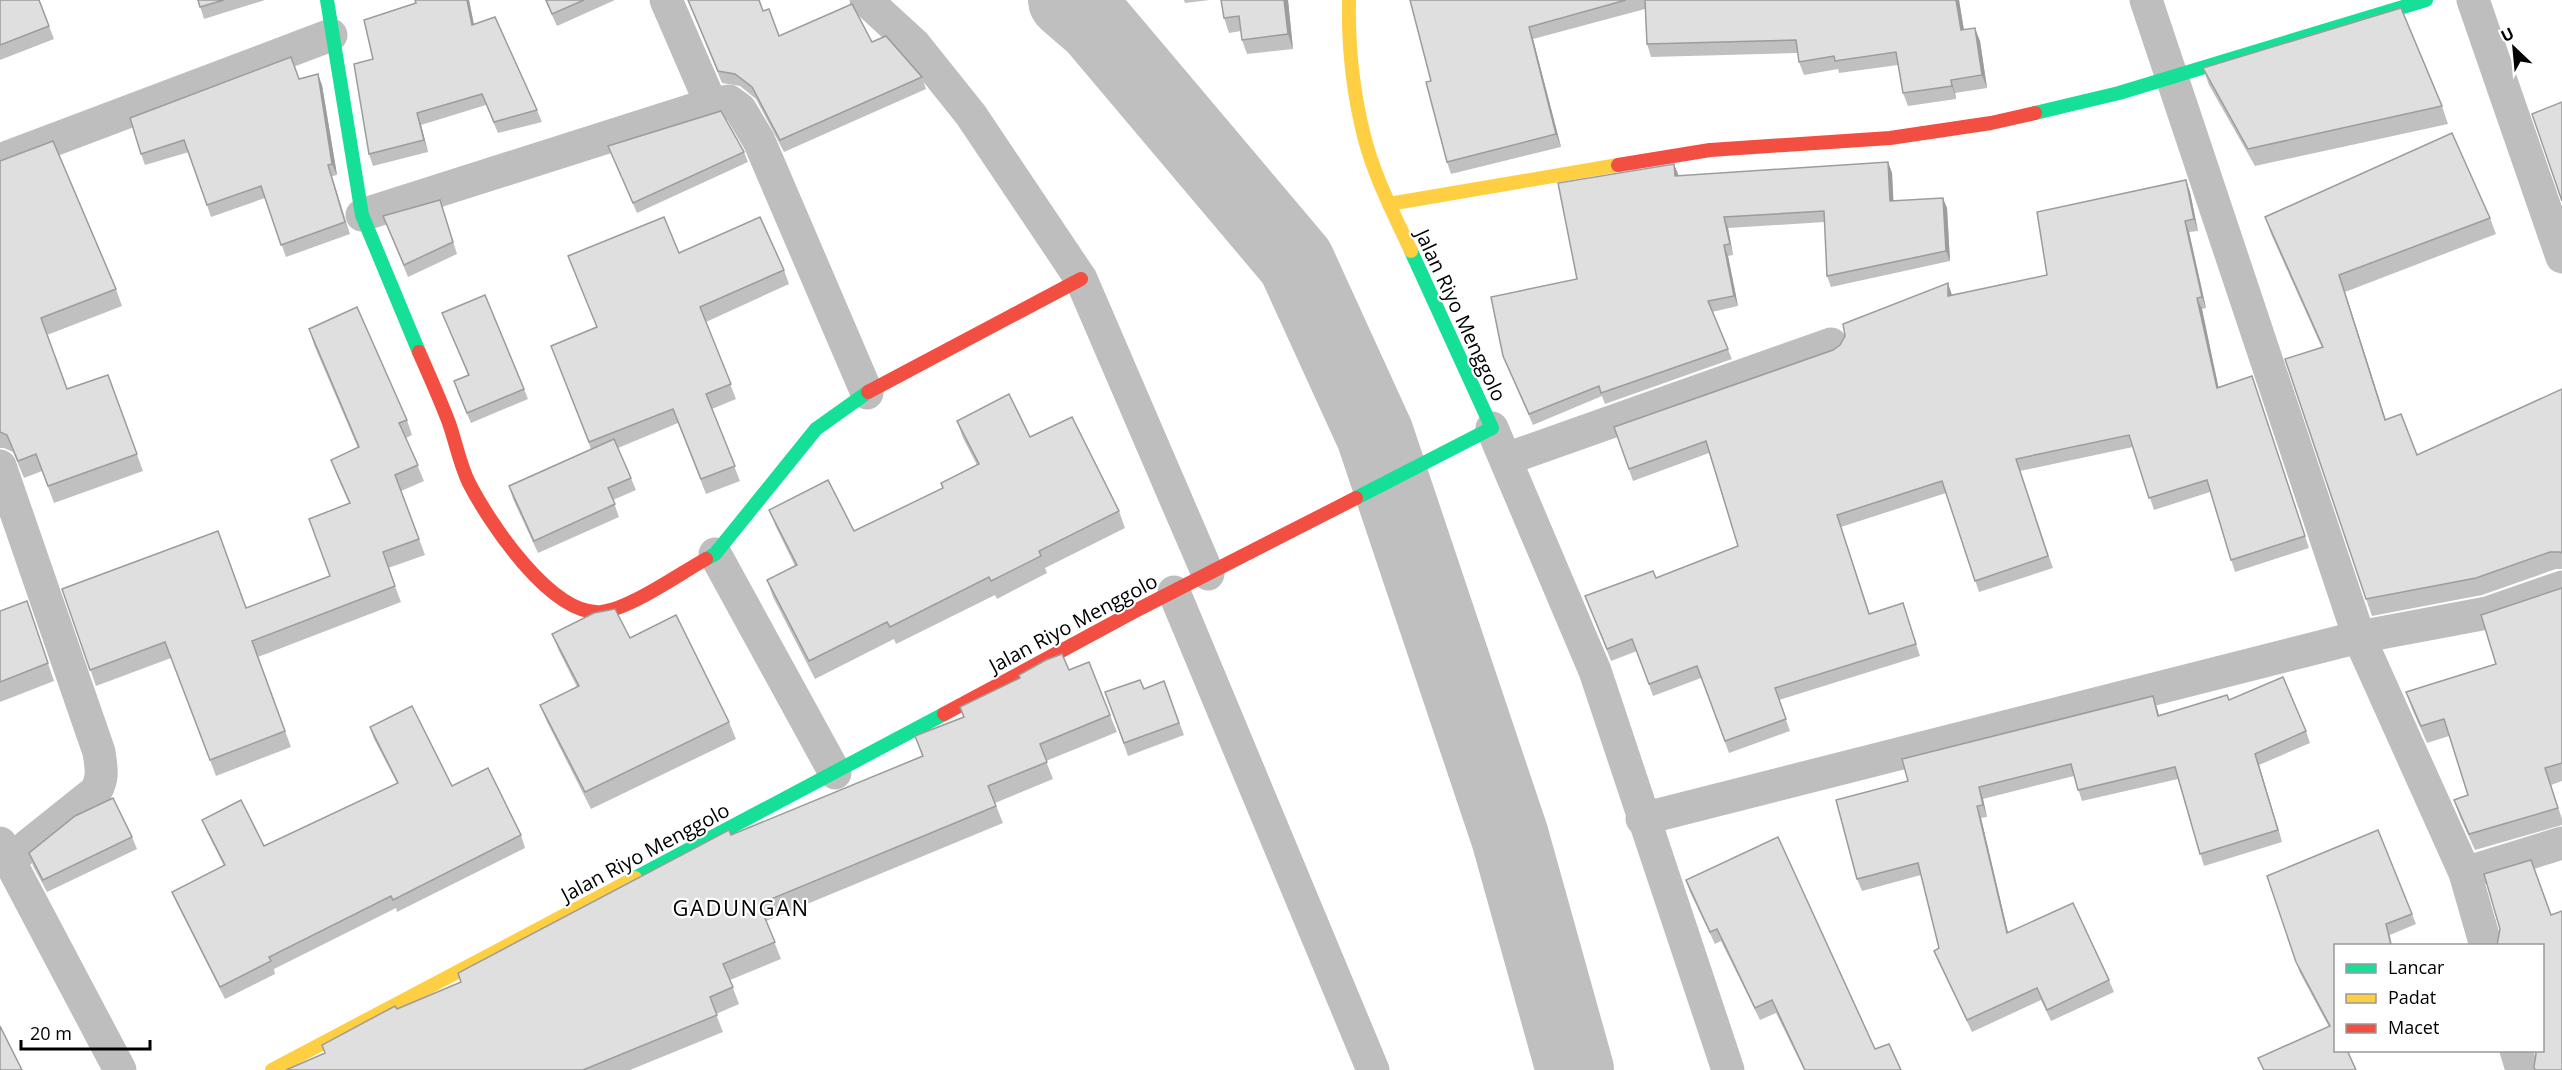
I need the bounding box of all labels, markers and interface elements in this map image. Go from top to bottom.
north arrow [2484,18,2544,78]
text: U [2497,22,2518,47]
street label: Jalan Riyo Menggolo [1408,223,1513,405]
street label: Jalan Riyo Menggolo [982,567,1162,680]
street label: Jalan Riyo Menggolo [554,796,734,909]
district label: GADUNGAN [673,892,809,922]
legend [2334,944,2544,1052]
text: Lancar [2388,955,2445,979]
text: Padat [2388,985,2436,1009]
scale bar [21,1013,150,1051]
text: Macet [2388,1015,2439,1039]
text: 20 m [30,1021,72,1045]

